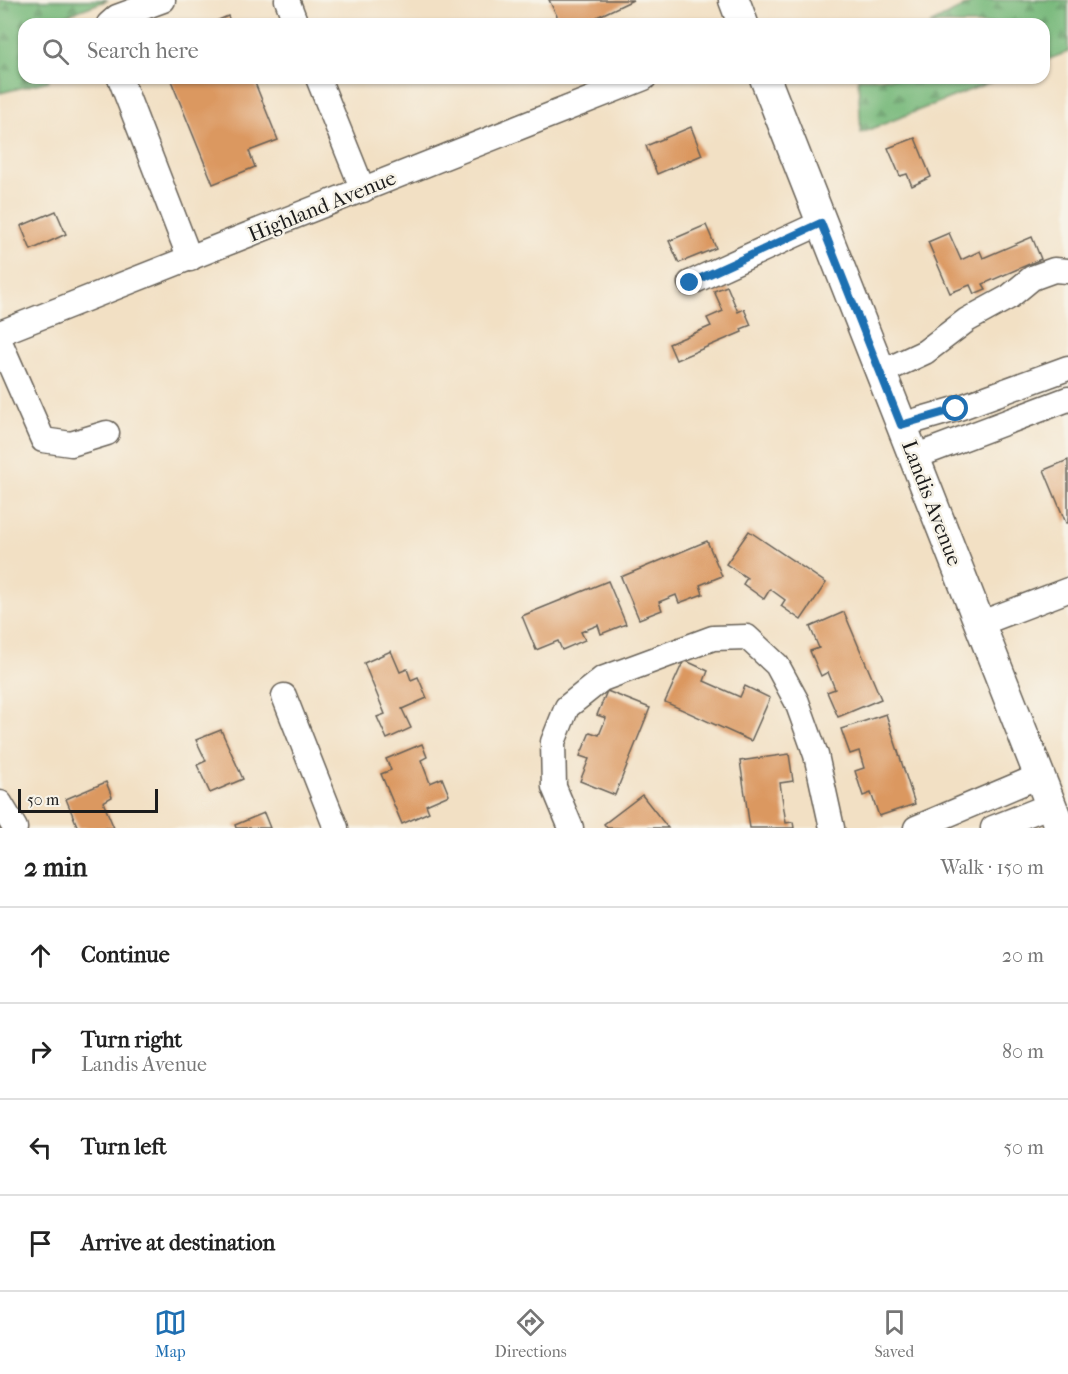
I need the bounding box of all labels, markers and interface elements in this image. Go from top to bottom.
search box [18,18,1050,84]
icon: search [39,35,72,68]
text: Search here [87,38,199,64]
street label: Highland Avenue [245,165,399,247]
route end [676,269,702,295]
route start [942,395,968,421]
street label: Landis Avenue [897,437,967,569]
scale bar [18,786,158,814]
text: 50 m [27,790,59,809]
text: 2 min [24,852,87,883]
text: Walk · 150 m [940,856,1044,879]
icon: ahead [24,939,57,972]
text: Continue [81,942,170,968]
text: 20 m [1002,944,1044,967]
text: Turn right [81,1027,182,1053]
icon: right [24,1035,57,1068]
text: 80 m [1002,1040,1044,1063]
text: Landis Avenue [81,1053,207,1076]
icon: left [24,1131,57,1164]
text: Turn left [81,1134,167,1160]
text: 50 m [1003,1136,1044,1159]
icon: arrive [24,1227,57,1260]
text: Arrive at destination [81,1230,275,1256]
tab: Map [154,1306,187,1361]
tab: Directions [495,1306,567,1361]
tab: Saved [874,1306,914,1361]

